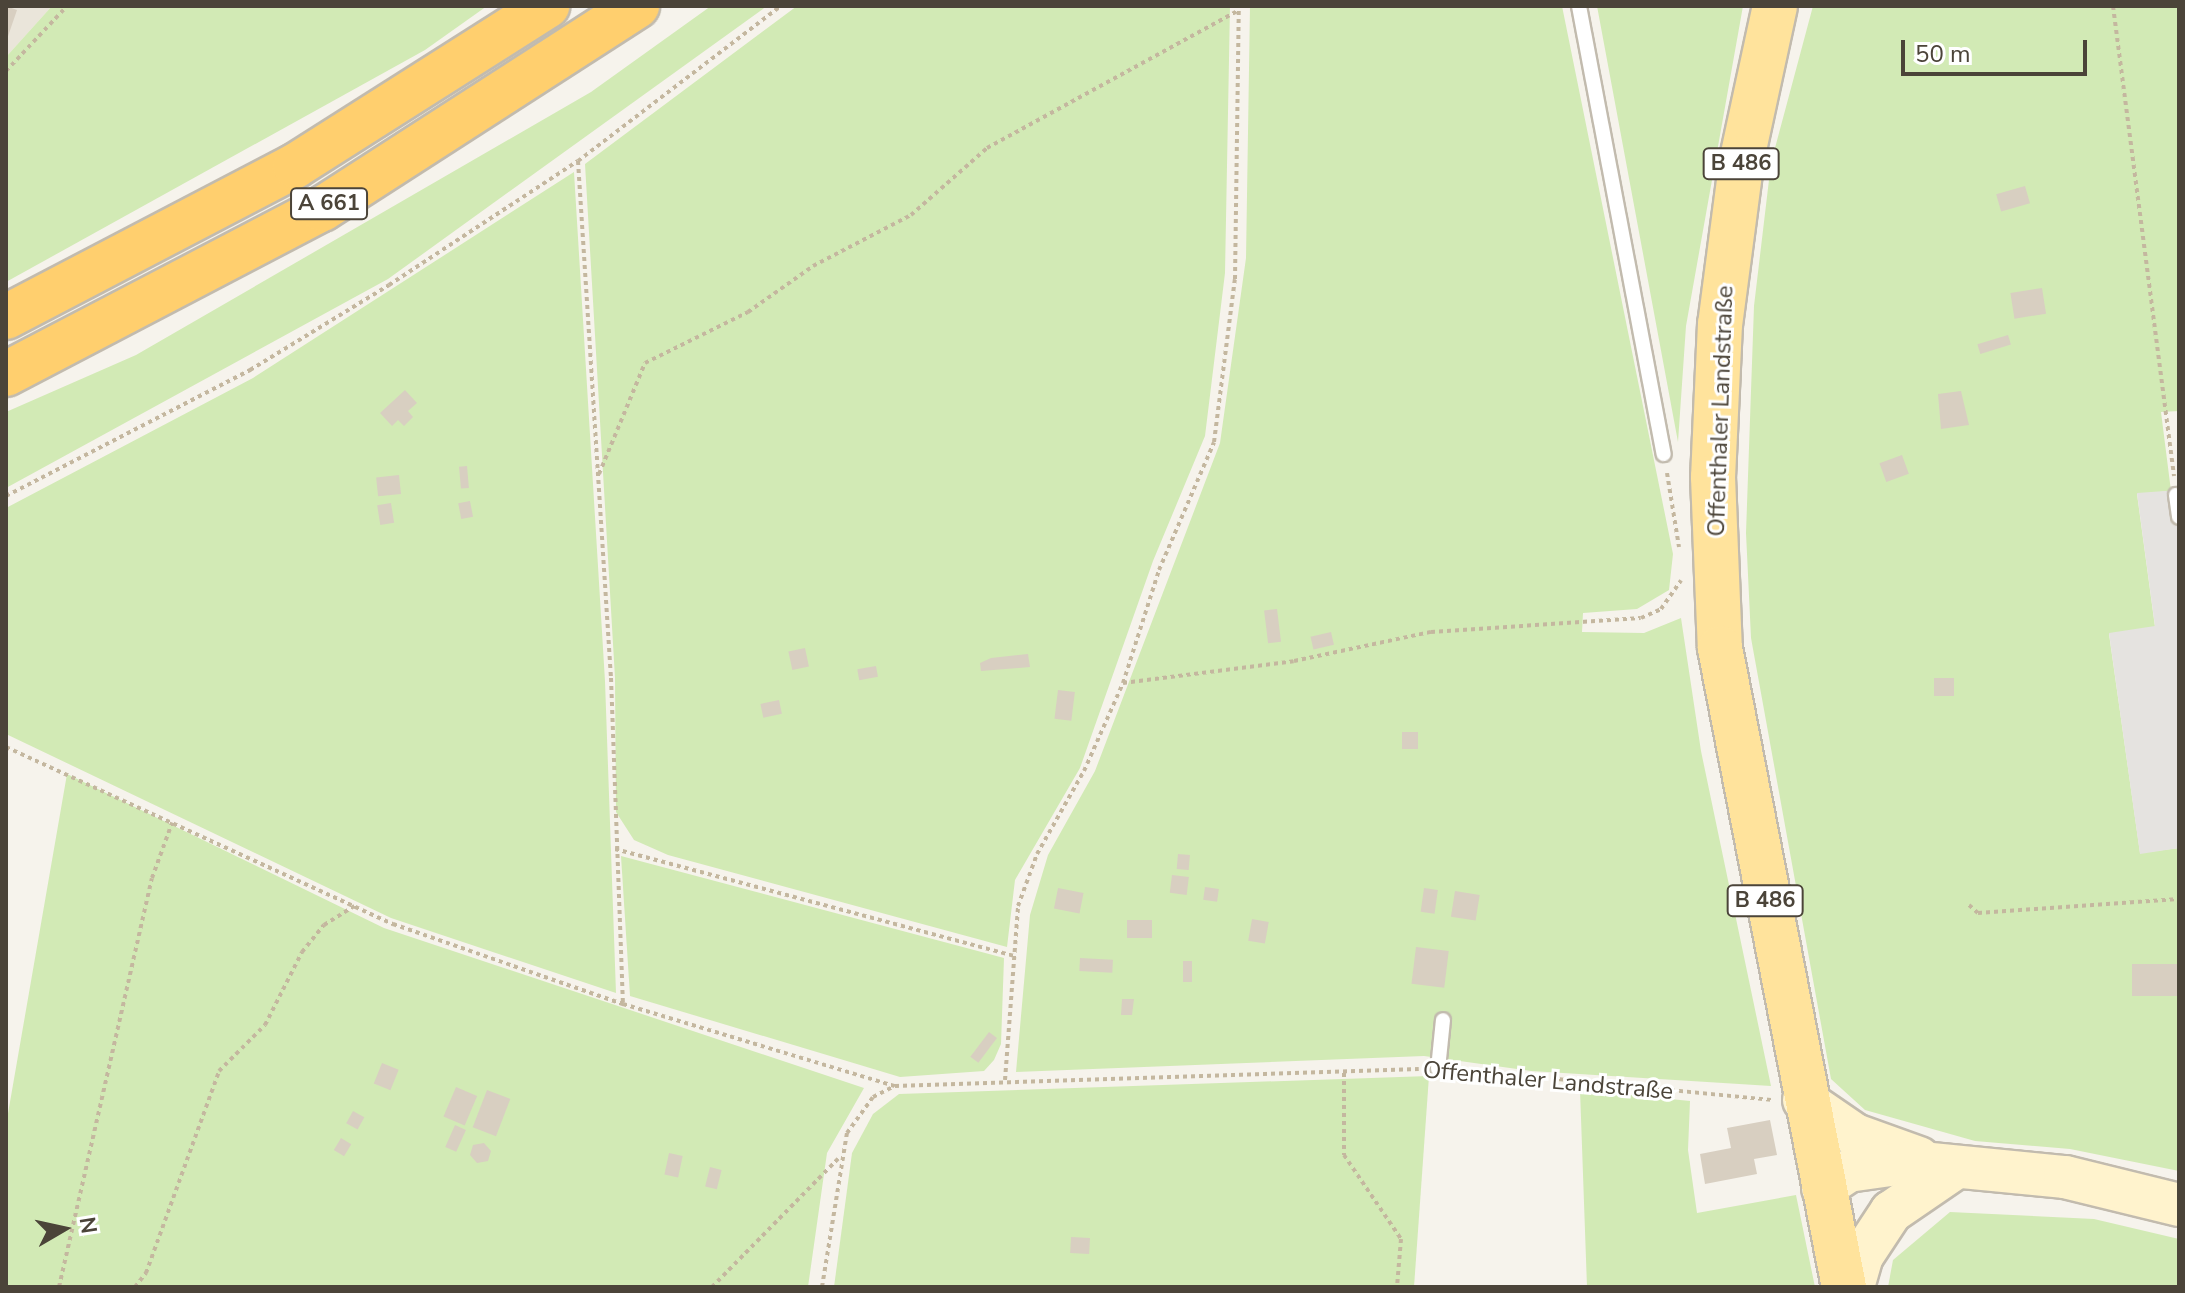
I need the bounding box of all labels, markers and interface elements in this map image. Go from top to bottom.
scale bar [1905,24,2091,74]
text: 50 m [1915,38,1971,70]
road number: B 486 [1701,146,1781,182]
road number: A 661 [289,186,369,222]
street label: Offenthaler Landstraße [1702,285,1740,537]
road number: B 486 [1725,883,1805,919]
street label: Offenthaler Landstraße [1422,1056,1674,1106]
north arrow [24,1189,104,1269]
text: N [72,1215,104,1236]

